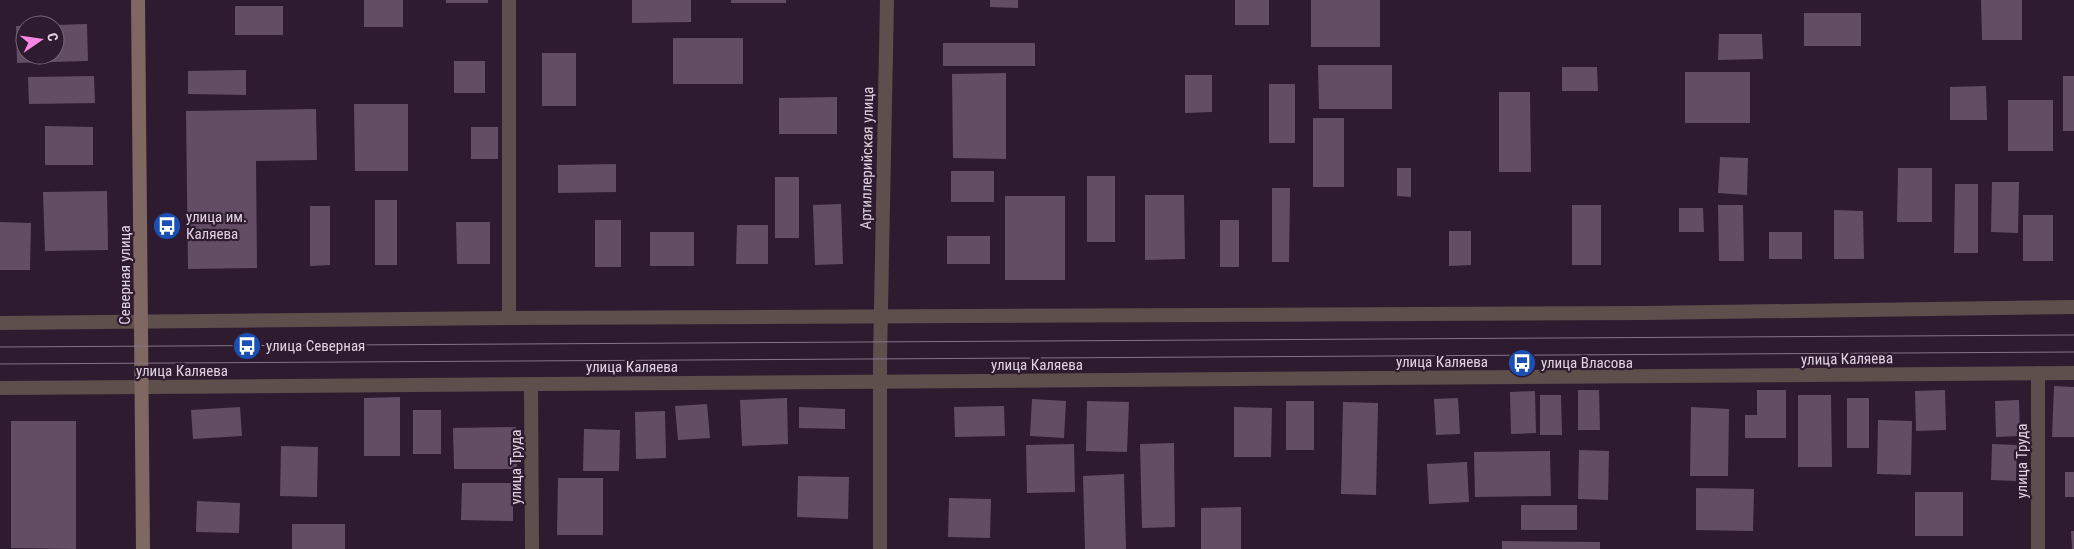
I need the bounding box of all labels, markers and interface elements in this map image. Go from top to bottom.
north arrow [15,15,65,65]
text: С [44,31,61,43]
street label: Артиллерийская улица [857,86,877,230]
place label: улица им. Каляева [186,208,247,243]
bus stop icon: улица им. Каляева [152,211,182,241]
street label: Северная улица [116,225,134,325]
bus stop icon: улица Северная [232,331,262,361]
place label: улица Северная [266,337,365,355]
bus stop icon: улица Власова [1507,348,1537,378]
street label: улица Каляева [1801,349,1893,369]
street label: улица Каляева [1396,353,1488,371]
place label: улица Власова [1541,354,1633,372]
street label: улица Каляева [991,356,1083,374]
street label: улица Каляева [586,358,678,376]
street label: улица Каляева [136,362,228,380]
street label: улица Труда [2013,424,2031,498]
street label: улица Труда [507,430,525,504]

